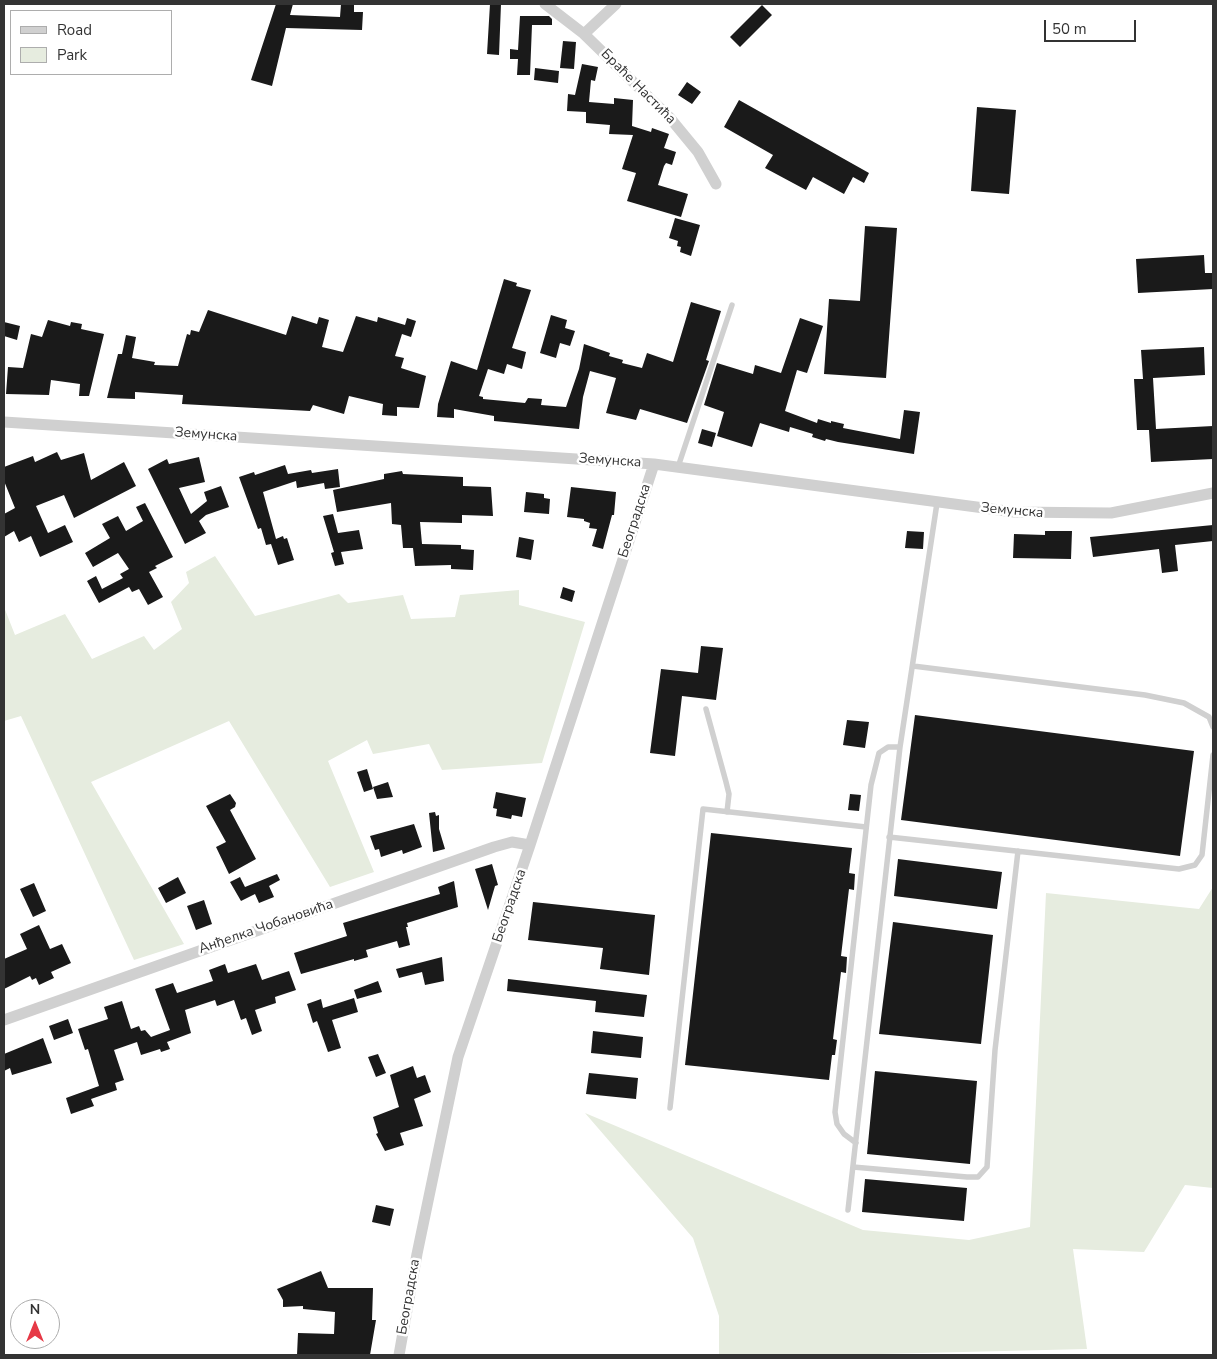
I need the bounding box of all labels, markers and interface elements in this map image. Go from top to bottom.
legend [10,10,172,75]
scale bar [1047,10,1140,42]
text: 50 m [1052,19,1087,39]
text: Road [57,20,92,40]
text: Park [57,45,87,65]
street label: Браће Настића [597,46,679,128]
street label: Земунска [174,424,238,446]
street label: Земунска [578,450,642,472]
street label: Београдска [615,482,655,560]
street label: Земунска [980,500,1044,522]
street label: Београдска [490,867,530,945]
street label: Анђелка Чобановића [197,896,335,958]
street label: Београдска [394,1258,424,1336]
north arrow [10,1299,60,1349]
text: N [30,1300,40,1319]

